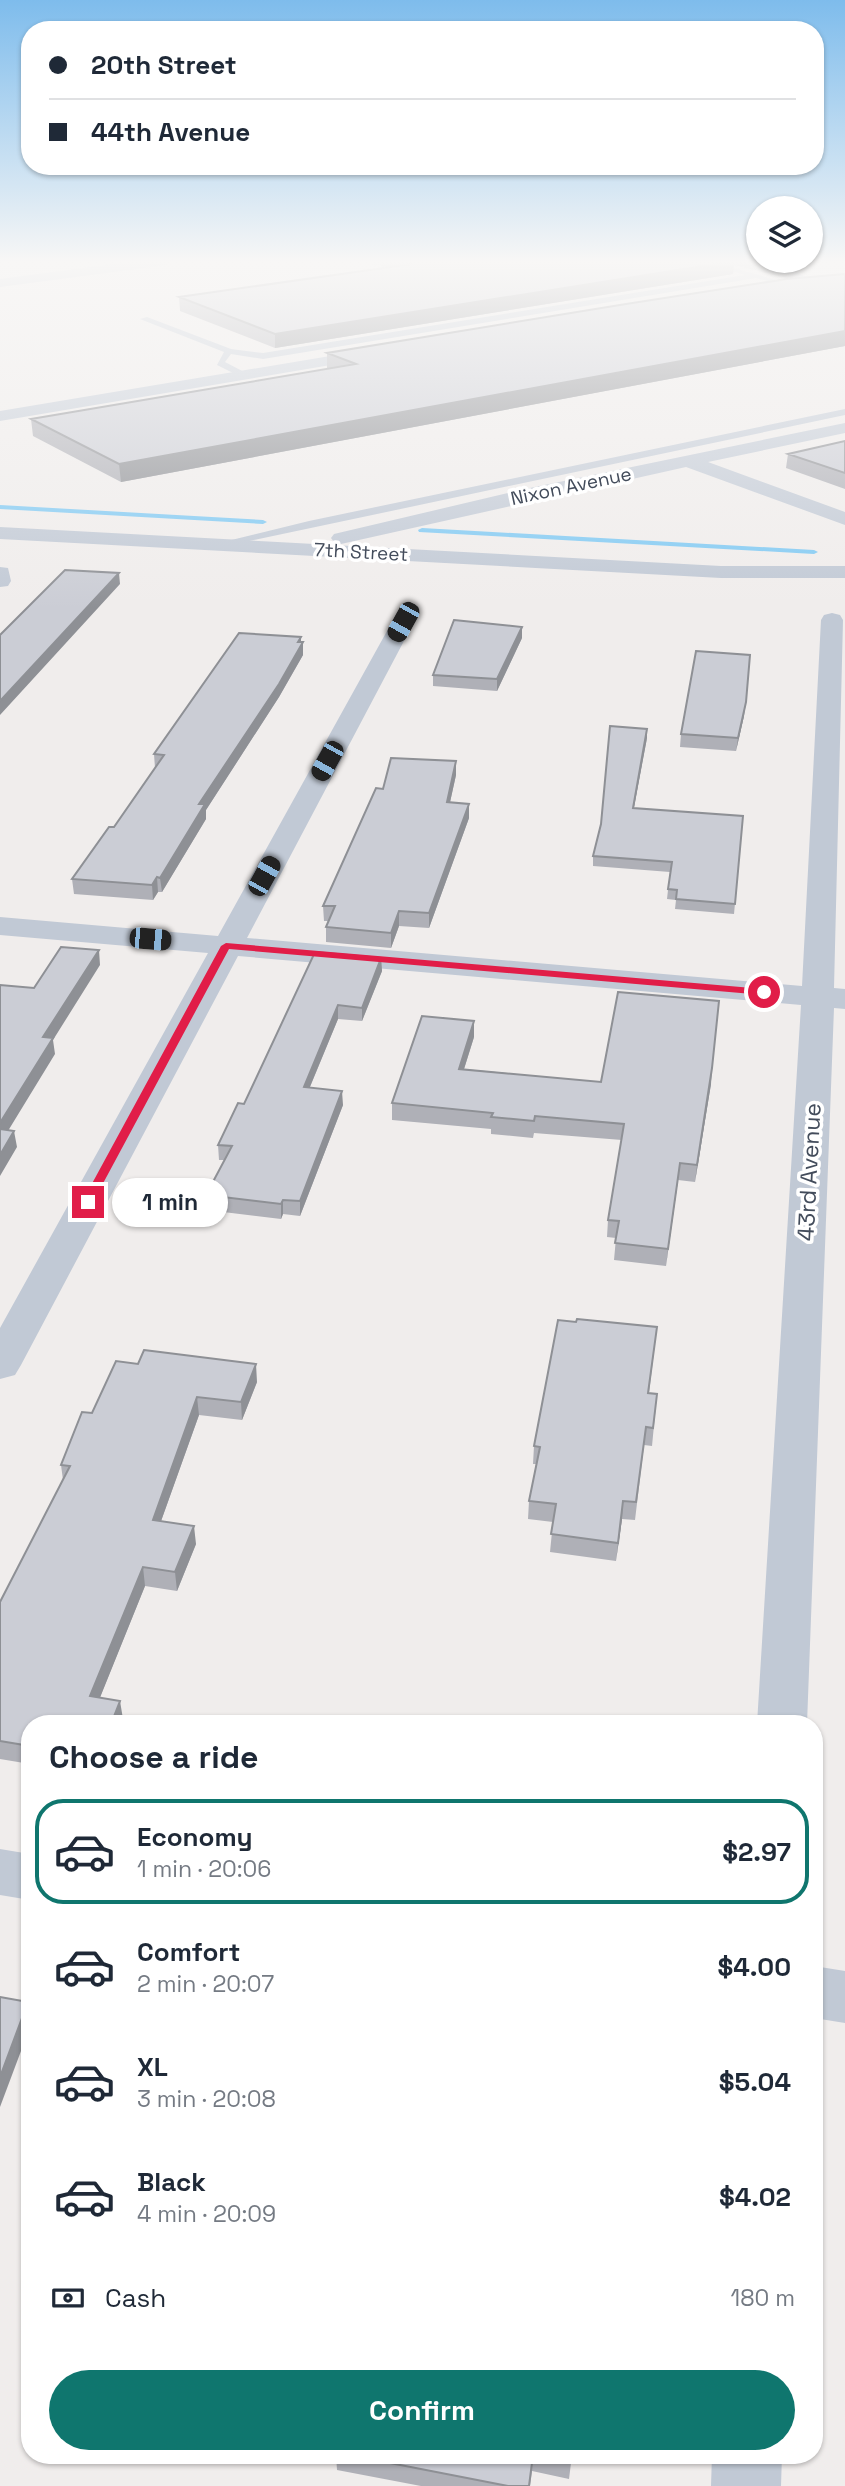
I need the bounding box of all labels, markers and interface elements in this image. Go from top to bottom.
text: 20th Street [91,48,237,82]
text: 44th Avenue [91,115,250,149]
map controls [746,196,823,273]
button: layers [746,196,823,273]
street label: Nixon Avenue [508,461,634,511]
street label: 7th Street [313,537,409,567]
car [384,599,423,645]
car [308,738,347,784]
car [245,853,284,899]
car [129,927,172,951]
route start [748,976,780,1008]
street label: 43rd Avenue [790,1102,828,1242]
callout: 1 min [112,1178,228,1226]
route end [72,1186,104,1218]
text: 1 min [142,1187,198,1217]
text: Choose a ride [49,1737,259,1777]
icon: car [53,1820,116,1883]
text: Economy [137,1820,253,1854]
text: $2.97 [722,1835,791,1869]
text: 1 min · 20:06 [137,1854,271,1884]
icon: car [53,1935,116,1998]
text: Comfort [137,1935,240,1969]
text: $4.00 [718,1950,791,1984]
text: 2 min · 20:07 [137,1969,274,1999]
icon: car [53,2050,116,2113]
text: XL [137,2050,168,2084]
text: $5.04 [719,2065,791,2099]
text: 3 min · 20:08 [137,2084,276,2114]
icon: car [53,2165,116,2228]
text: Black [137,2165,206,2199]
text: $4.02 [719,2180,791,2214]
text: 4 min · 20:09 [137,2199,276,2229]
icon: cash [49,2279,87,2317]
text: Cash [105,2281,166,2315]
text: 180 m [731,2283,795,2313]
button: Confirm [49,2370,795,2450]

